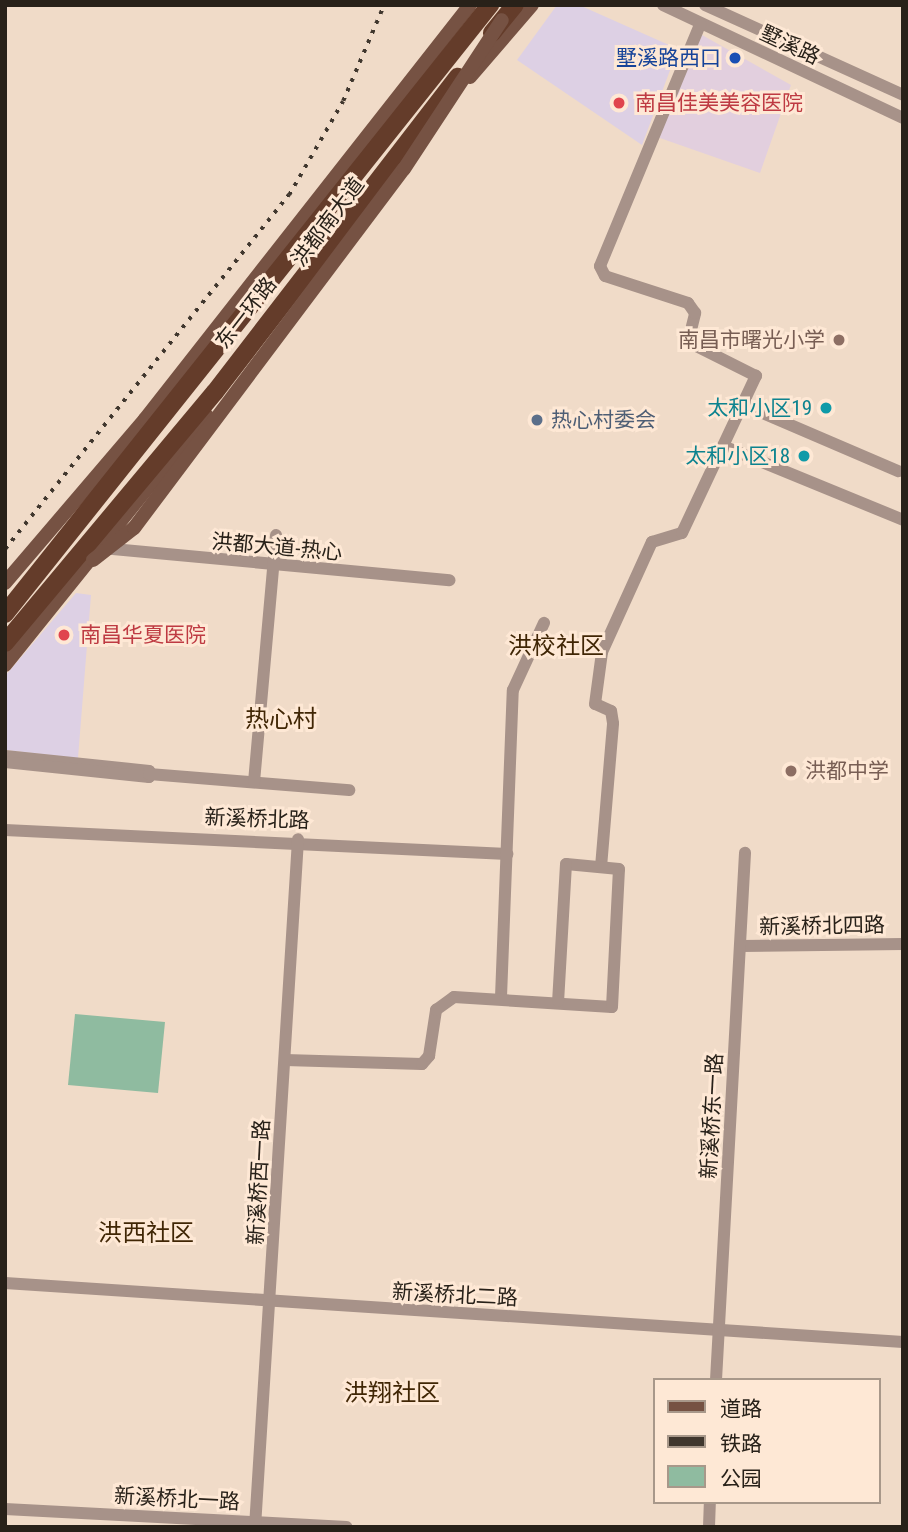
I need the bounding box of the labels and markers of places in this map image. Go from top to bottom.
place label: 墅溪路西口 [616,45,721,71]
marker: 墅溪路西口 [727,50,743,66]
place label: 南昌佳美美容医院 [635,90,803,116]
marker: 南昌佳美美容医院 [609,93,629,113]
place label: 南昌市曙光小学 [678,327,825,353]
marker: 南昌市曙光小学 [831,332,847,348]
place label: 太和小区19 [707,395,812,421]
marker: 太和小区19 [818,400,834,416]
place label: 热心村委会 [551,407,656,433]
marker: 热心村委会 [529,412,545,428]
place label: 太和小区18 [685,443,790,469]
marker: 太和小区18 [796,448,812,464]
place label: 南昌华夏医院 [80,622,206,648]
marker: 南昌华夏医院 [54,625,74,645]
place label: 洪都中学 [805,758,889,784]
marker: 洪都中学 [783,763,799,779]

